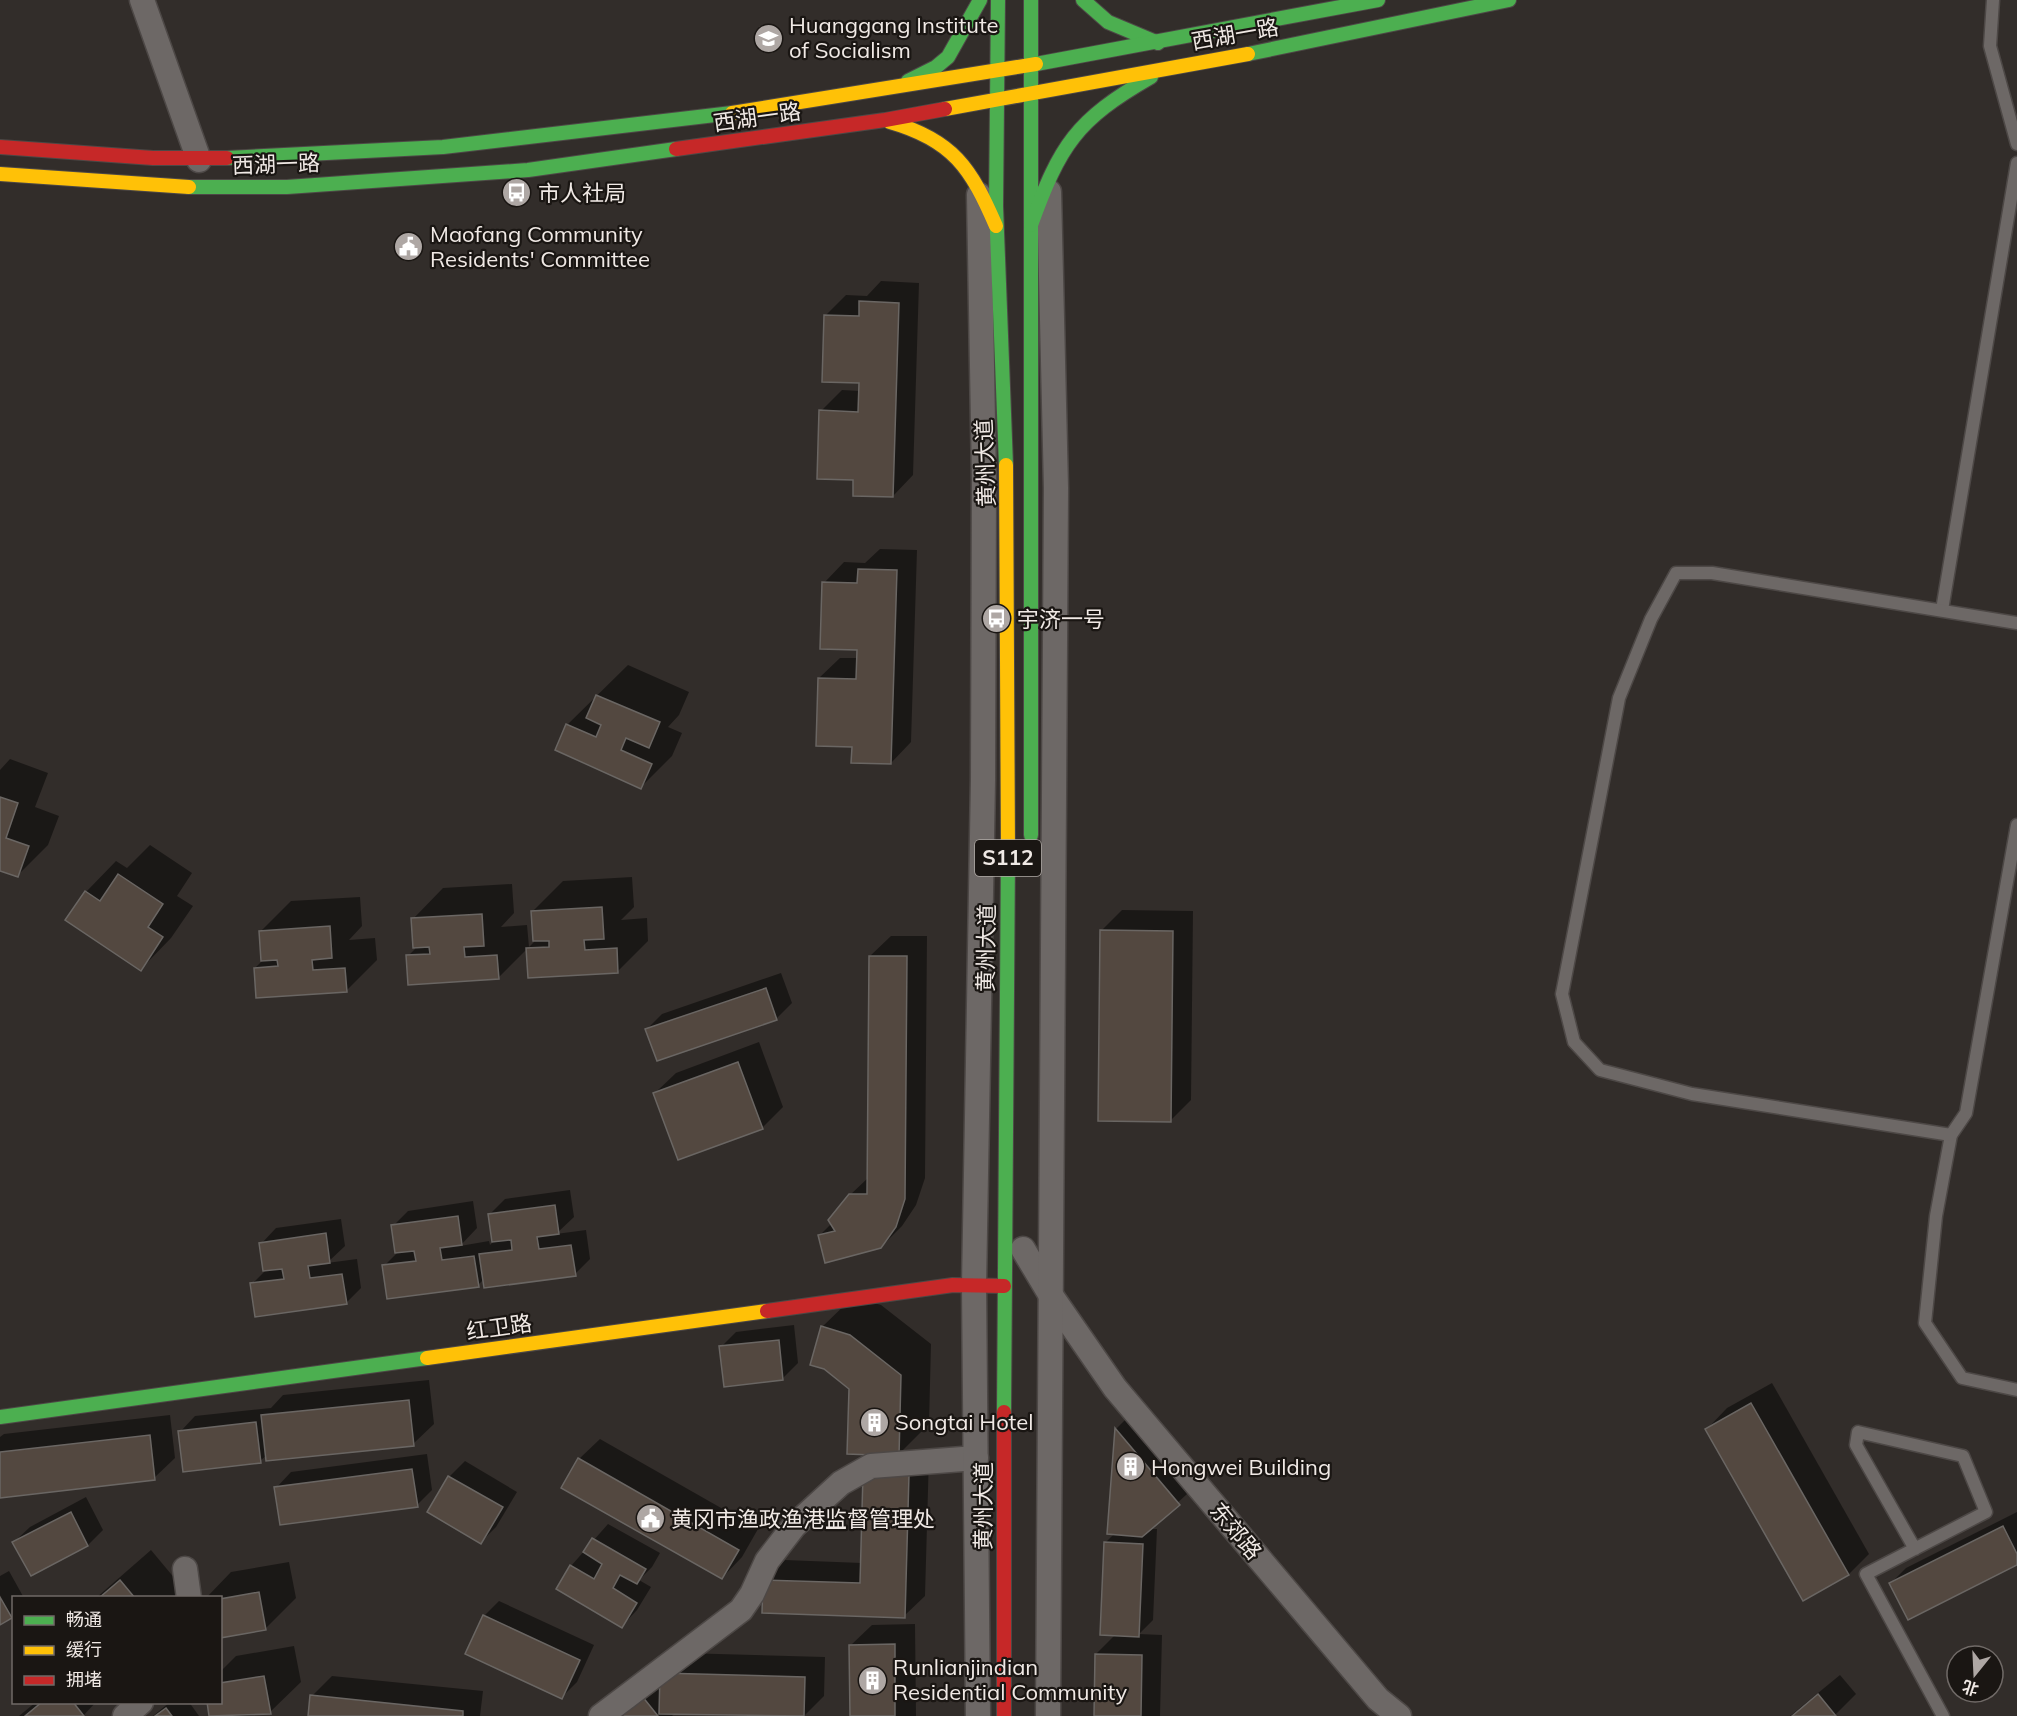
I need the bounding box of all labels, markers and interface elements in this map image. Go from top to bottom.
place label: Huanggang Institute of Socialism [789,11,999,64]
street label: 西湖一路 [1189,13,1281,55]
school or university icon: Huanggang Institute of Socialism [752,22,784,54]
street label: 西湖一路 [711,97,803,137]
street label: 西湖一路 [232,148,320,180]
bus stop icon: 市人社局 [501,177,533,209]
place label: 市人社局 [538,179,626,207]
place label: Maofang Community Residents' Committee [430,220,650,273]
public building icon: Maofang Community Residents' Committee [393,231,425,263]
street label: 黄州大道 [969,419,1001,507]
bus stop icon: 宇济一号 [980,603,1012,635]
place label: 宇济一号 [1017,605,1105,633]
road number: S112 [975,840,1041,876]
street label: 黄州大道 [971,904,1001,992]
street label: 红卫路 [464,1309,534,1345]
building icon: Songtai Hotel [858,1406,890,1438]
place label: Songtai Hotel [895,1408,1033,1436]
building icon: Hongwei Building [1114,1451,1146,1483]
place label: Hongwei Building [1151,1453,1331,1481]
street label: 黄州大道 [969,1462,997,1550]
street label: 东郊路 [1204,1497,1268,1565]
public building icon: 黄冈市渔政渔港监督管理处 [634,1503,666,1535]
place label: 黄冈市渔政渔港监督管理处 [671,1505,935,1533]
legend [12,1596,222,1704]
text: 畅通 [66,1608,102,1631]
text: 缓行 [66,1638,102,1661]
north arrow [1945,1644,2005,1704]
place label: Runlianjindian Residential Community [893,1653,1127,1706]
building icon: Runlianjindian Residential Community [856,1664,888,1696]
text: 拥堵 [66,1668,102,1691]
text: 北 [1960,1676,1981,1700]

